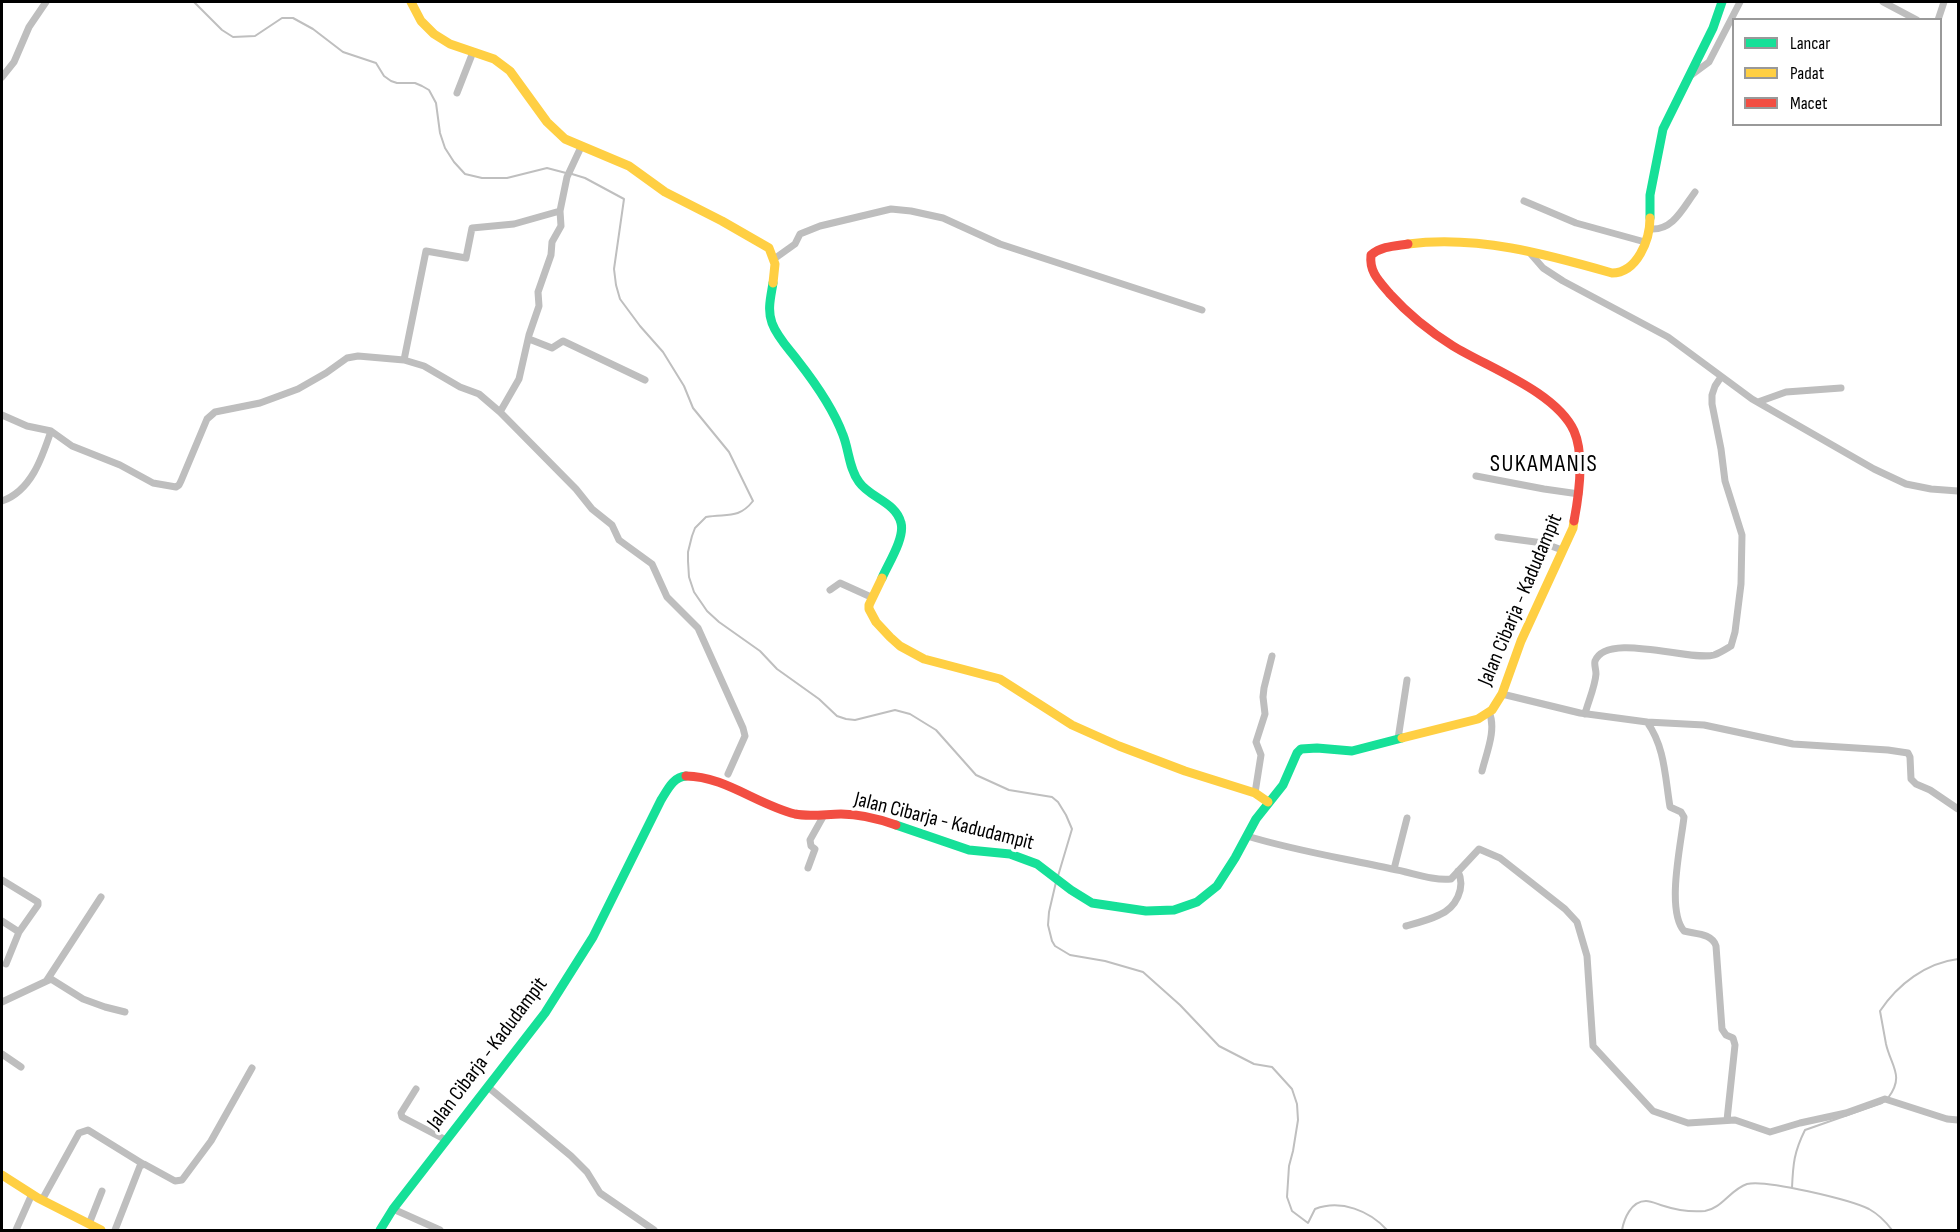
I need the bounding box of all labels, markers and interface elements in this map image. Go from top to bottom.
legend [1732,18,1942,126]
text: Lancar [1790,33,1830,54]
text: Padat [1790,63,1824,84]
text: Macet [1790,93,1827,114]
district label: SUKAMANIS [1490,451,1598,479]
street label: Jalan Cibarja - Kadudampit [1473,510,1569,690]
street label: Jalan Cibarja - Kadudampit [852,787,1036,857]
street label: Jalan Cibarja - Kadudampit [423,973,553,1135]

